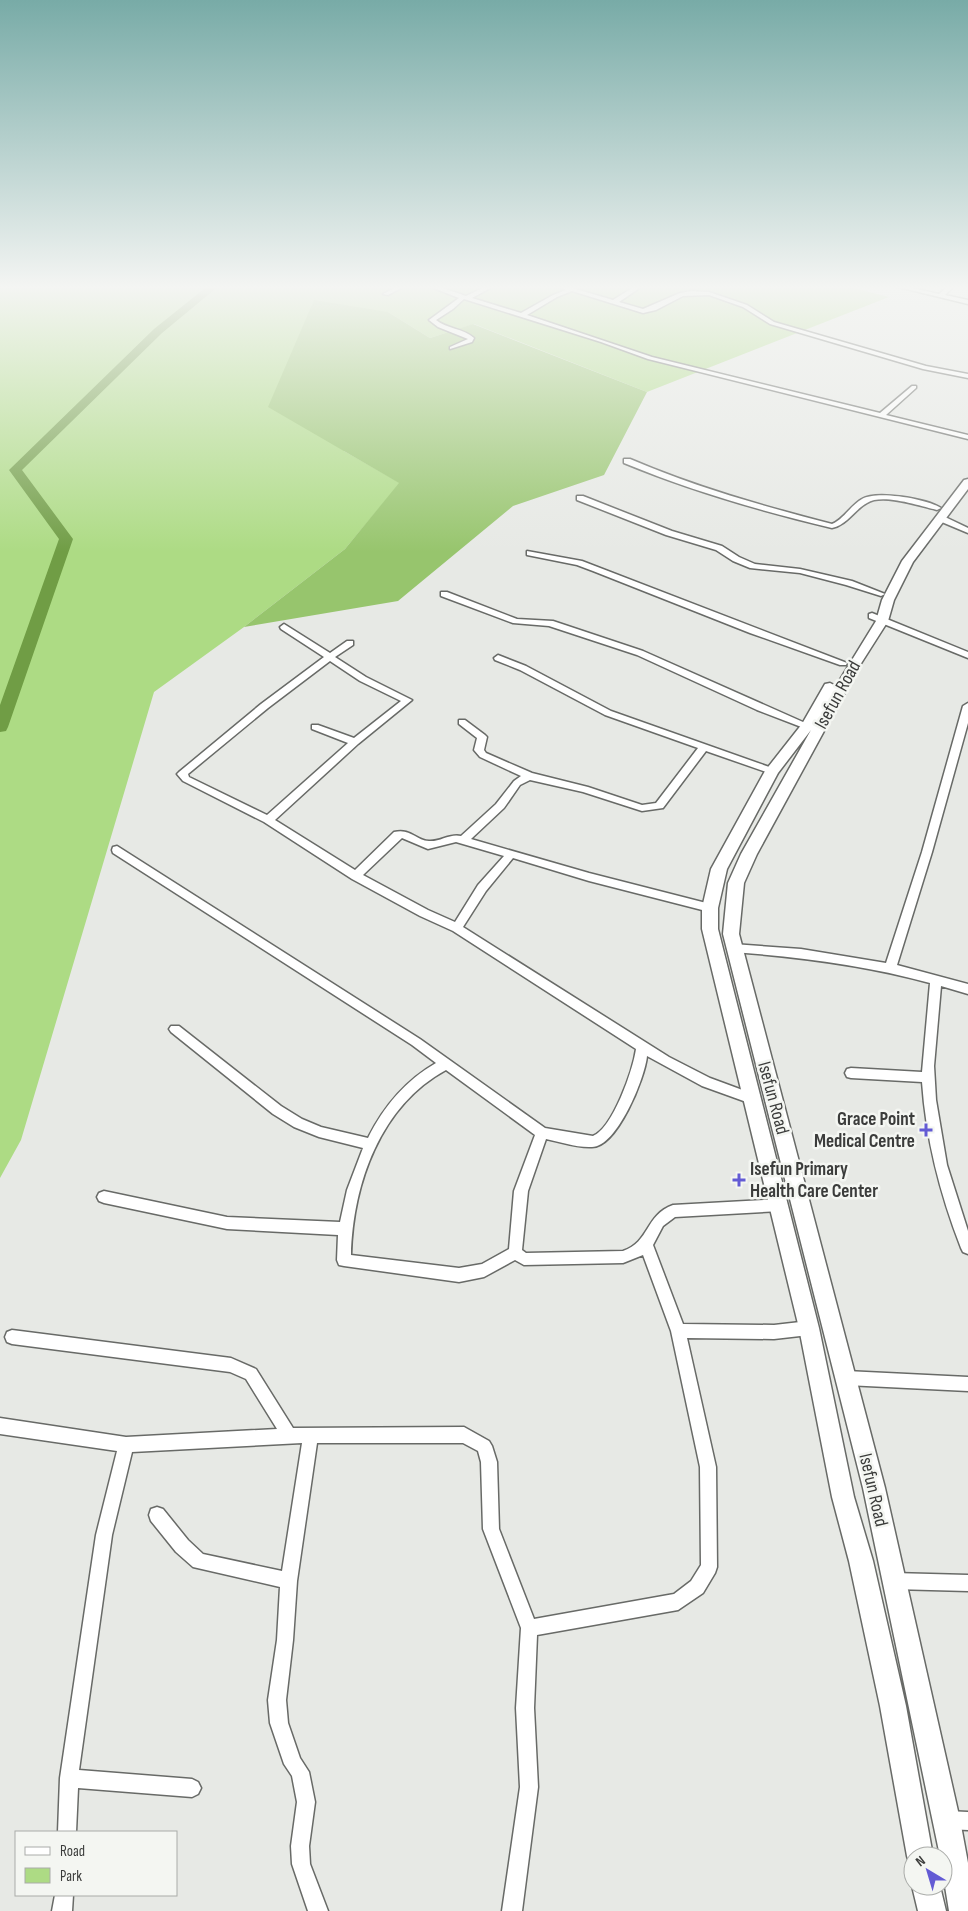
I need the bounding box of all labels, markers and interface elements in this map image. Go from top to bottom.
street label: Isefun Road [810,657,866,733]
street label: Isefun Road [752,1059,794,1137]
place label: Grace Point Medical Centre [814,1108,915,1153]
marker: Grace Point Medical Centre [919,1123,933,1137]
place label: Isefun Primary Health Care Center [750,1158,878,1203]
marker: Isefun Primary Health Care Center [732,1173,746,1187]
street label: Isefun Road [853,1451,893,1529]
legend [15,1831,178,1896]
text: Road [60,1842,85,1861]
north arrow [903,1846,953,1896]
text: N [912,1852,928,1870]
text: Park [60,1867,82,1886]

